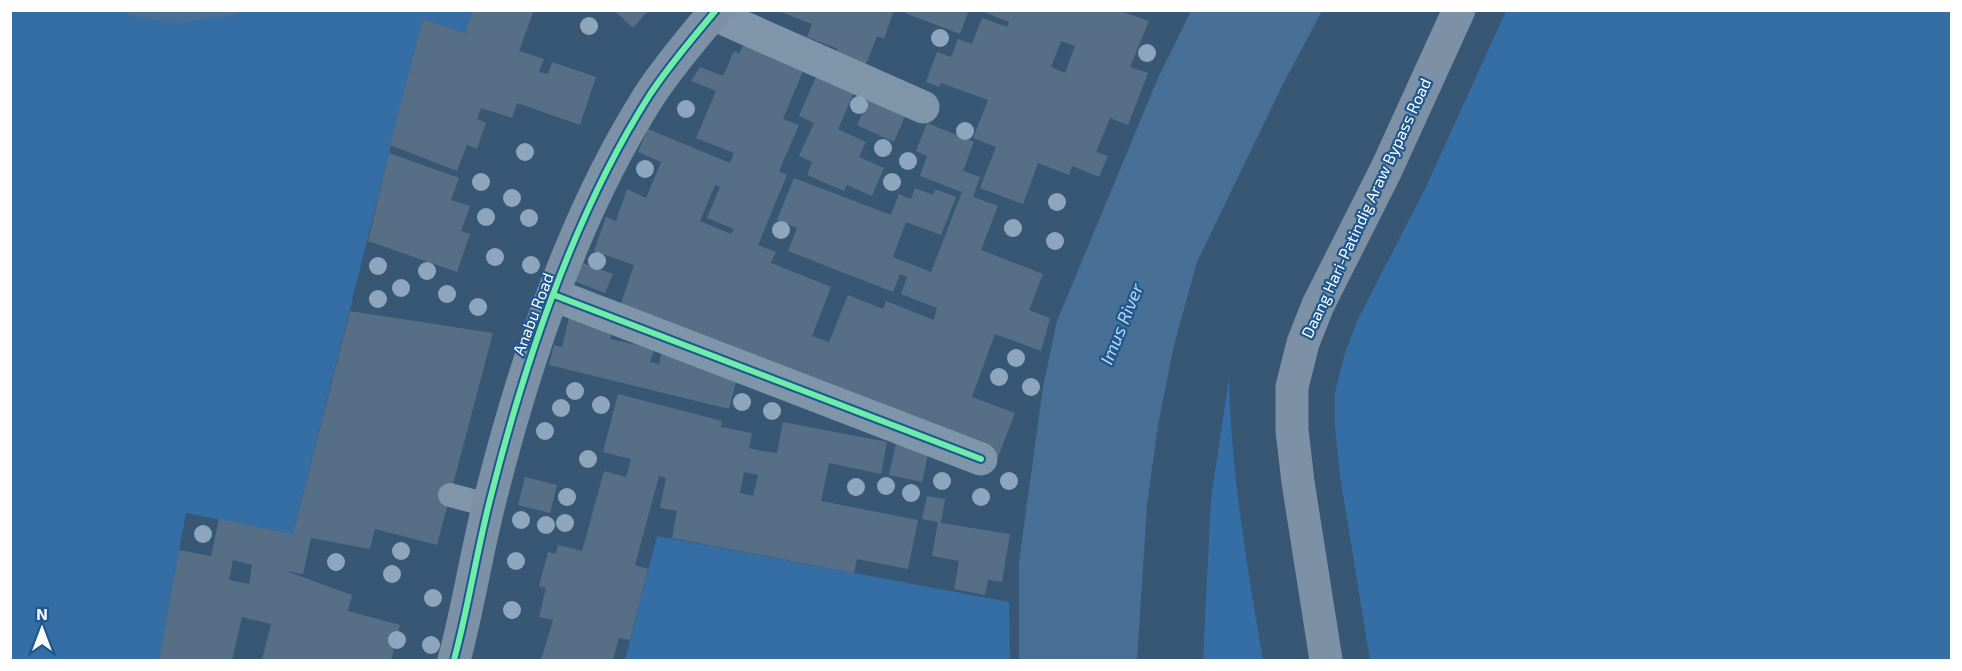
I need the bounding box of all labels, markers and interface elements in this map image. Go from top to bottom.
street label: Daang Hari-Patindig Araw Bypass Road [1297,75,1434,341]
street label: Anabu Road [508,270,557,358]
water label: Imus River [1095,279,1148,367]
north arrow [12,599,72,659]
text: N [36,604,48,623]

